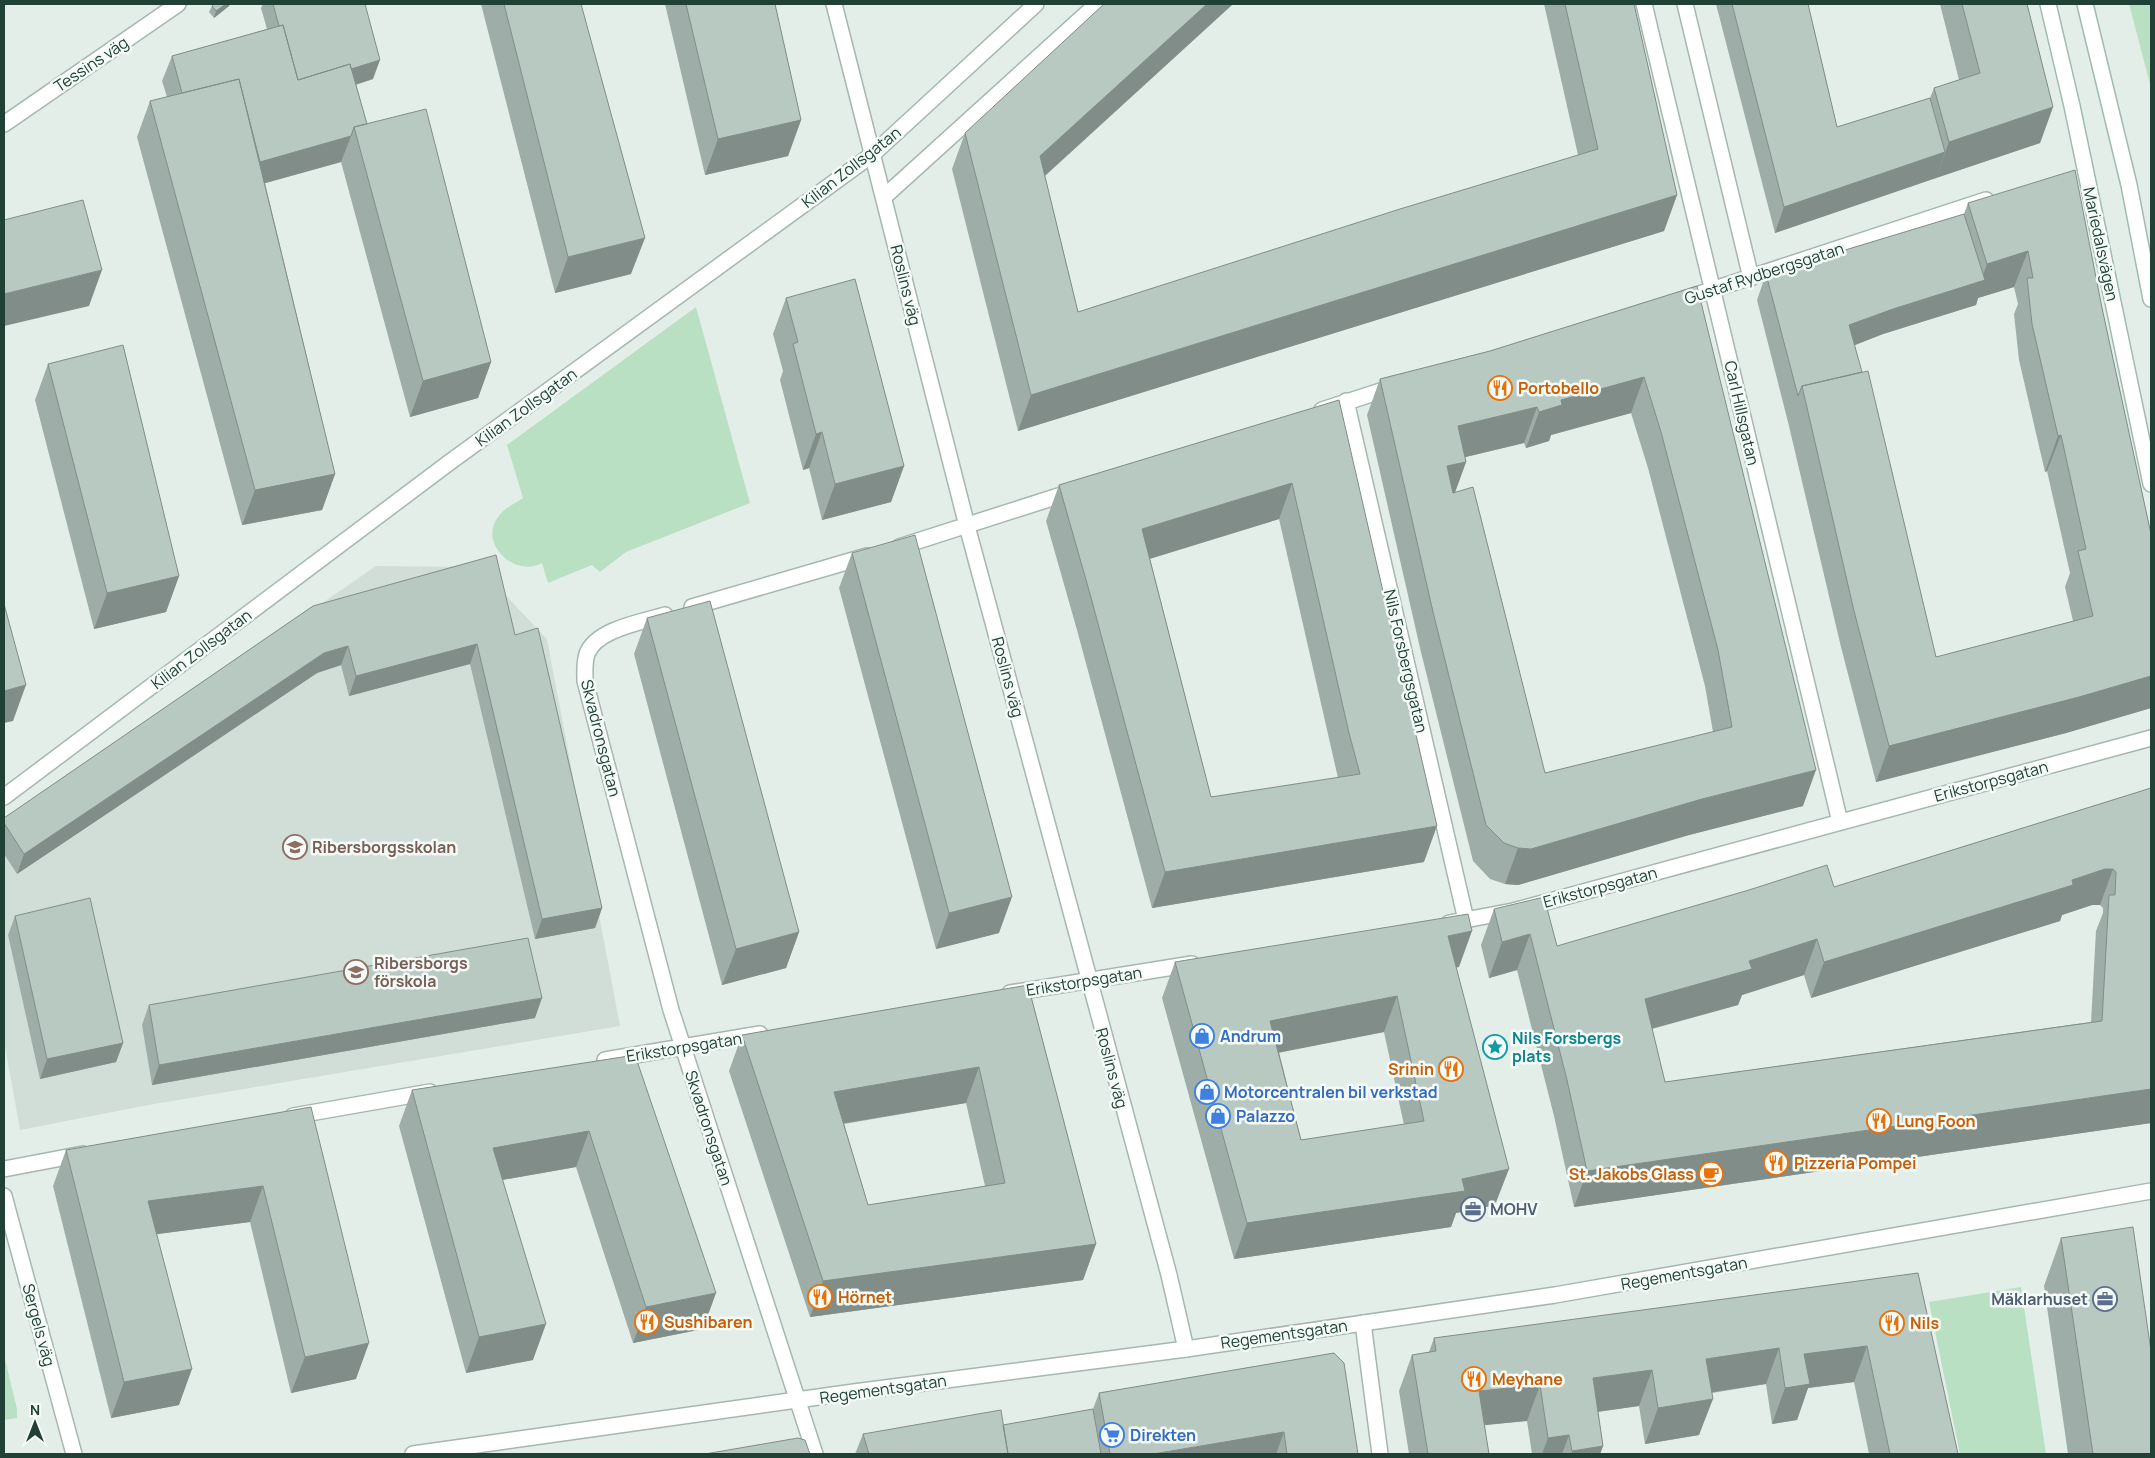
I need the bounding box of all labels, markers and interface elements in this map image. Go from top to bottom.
street label: Tessins väg [50,31,132,97]
street label: Kilian Zollsgatan [797,121,905,213]
street label: Mariedalsvägen [2078,185,2124,303]
street label: Gustaf Rydbergsgatan [1681,237,1847,309]
street label: Roslins väg [885,242,927,328]
street label: Carl Hillsgatan [1719,359,1765,467]
street label: Kilian Zollsgatan [471,363,581,451]
restaurant icon: Portobello [1487,375,1513,401]
place label: Portobello [1518,377,1599,399]
street label: Nils Forsbergsgatan [1379,587,1433,735]
street label: Kilian Zollsgatan [146,604,256,694]
street label: Roslins väg [987,634,1029,720]
street label: Skvadronsgatan [576,677,626,799]
street label: Erikstorpsgatan [1932,755,2050,807]
school or university icon: Ribersborgsskolan [282,834,308,860]
place label: Ribersborgsskolan [312,836,456,858]
street label: Erikstorpsgatan [1541,861,1659,913]
place label: Ribersborgs förskola [374,952,468,992]
school or university icon: Ribersborgs förskola [343,959,369,985]
street label: Erikstorpsgatan [1024,961,1144,1001]
shop icon: Andrum [1189,1023,1215,1049]
street label: Roslins väg [1091,1025,1133,1111]
place label: Andrum [1220,1025,1281,1047]
street label: Erikstorpsgatan [624,1027,744,1067]
place label: Nils Forsbergs plats [1512,1027,1621,1067]
place icon: Nils Forsbergs plats [1482,1034,1508,1060]
restaurant icon: Srinin [1438,1056,1464,1082]
place label: Srinin [1388,1058,1434,1080]
street label: Skvadronsgatan [680,1068,738,1188]
shop icon: Motorcentralen bil verkstad [1194,1079,1220,1105]
place label: Motorcentralen bil verkstad [1224,1081,1438,1103]
shop icon: Palazzo [1205,1103,1231,1129]
place label: Palazzo [1236,1105,1295,1127]
restaurant icon: Lung Foon [1866,1108,1892,1134]
place label: Lung Foon [1896,1110,1976,1132]
restaurant icon: Pizzeria Pompei [1763,1150,1789,1176]
place label: Pizzeria Pompei [1794,1152,1916,1174]
cafe icon: St. Jakobs Glass [1698,1161,1724,1187]
place label: St. Jakobs Glass [1569,1163,1694,1185]
office icon: MOHV [1460,1196,1486,1222]
place label: MOHV [1490,1198,1538,1220]
street label: Regementsgatan [1619,1251,1749,1295]
street label: Sergels väg [17,1281,61,1369]
restaurant icon: Hörnet [807,1284,833,1310]
place label: Hörnet [838,1286,892,1308]
office icon: Mäklarhuset [2092,1286,2118,1312]
place label: Mäklarhuset [1991,1288,2088,1310]
restaurant icon: Sushibaren [634,1309,660,1335]
restaurant icon: Nils [1879,1310,1905,1336]
place label: Sushibaren [664,1311,752,1333]
place label: Nils [1910,1312,1939,1334]
street label: Regementsgatan [1219,1314,1349,1354]
restaurant icon: Meyhane [1461,1366,1487,1392]
place label: Meyhane [1492,1368,1563,1390]
street label: Regementsgatan [818,1369,948,1409]
north arrow [10,1398,60,1448]
text: N [30,1400,40,1419]
supermarket icon: Direkten [1099,1422,1125,1448]
place label: Direkten [1130,1424,1196,1446]

